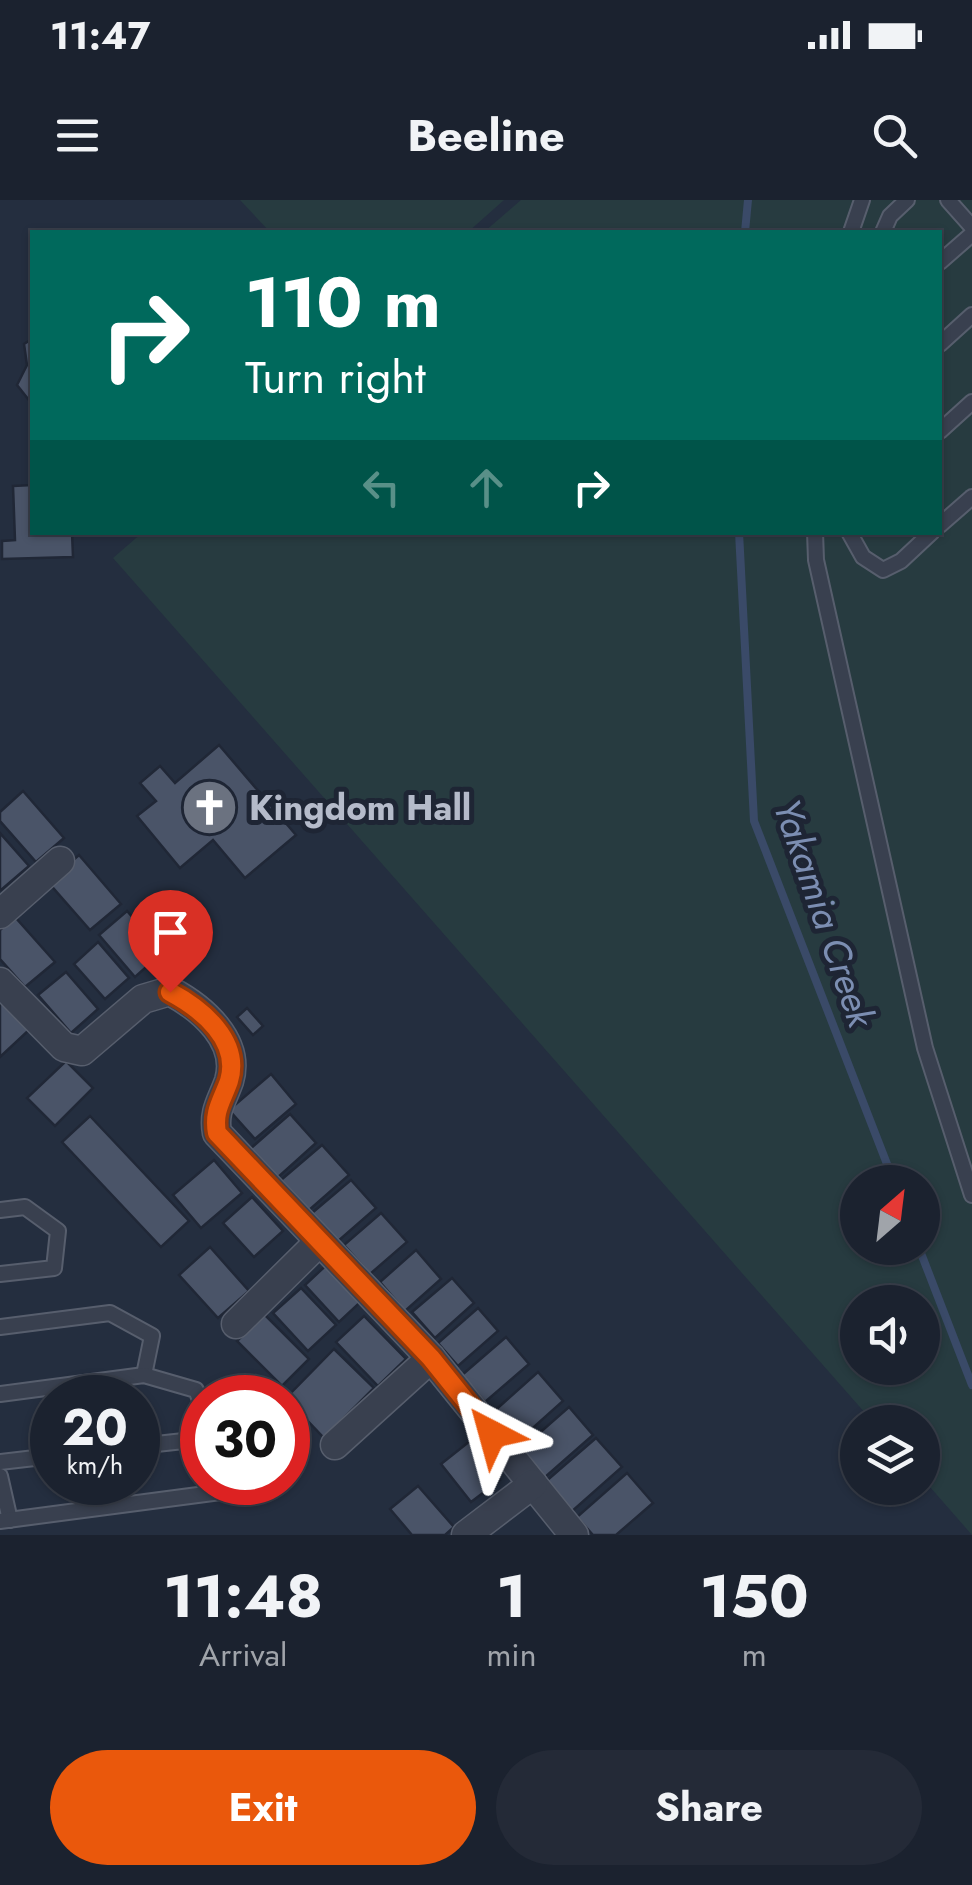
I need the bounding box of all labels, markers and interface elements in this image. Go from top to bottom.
text: 11:47 [50,8,150,63]
text: Beeline [407,103,565,168]
icon: menu [50,108,105,163]
icon: search [867,108,922,163]
text: 110 m [245,252,441,353]
icon: right [80,270,210,400]
text: Turn right [245,345,426,410]
icon: left [354,460,409,515]
icon: ahead [459,460,514,515]
icon: right [564,460,619,515]
church icon: Kingdom Hall [180,778,240,838]
place label: Kingdom Hall [249,783,471,833]
water label: Yakamia Creek [760,792,890,1036]
pin [128,890,213,993]
icon: arrive [143,905,198,960]
north arrow [840,1165,940,1265]
map controls [840,1165,940,1505]
button: sound [840,1285,940,1385]
speed limit sign: 30 [180,1375,310,1505]
position arrow [440,1382,544,1486]
text: 20 [62,1391,128,1464]
button: layers [840,1405,940,1505]
text: km/h [67,1447,123,1483]
text: 11:48 [163,1553,323,1640]
text: 1 [496,1553,527,1640]
text: 150 [700,1553,809,1640]
text: Arrival [199,1632,287,1678]
text: min [486,1632,537,1678]
text: m [742,1632,767,1678]
button: Exit [50,1750,476,1865]
button: Share [496,1750,922,1865]

